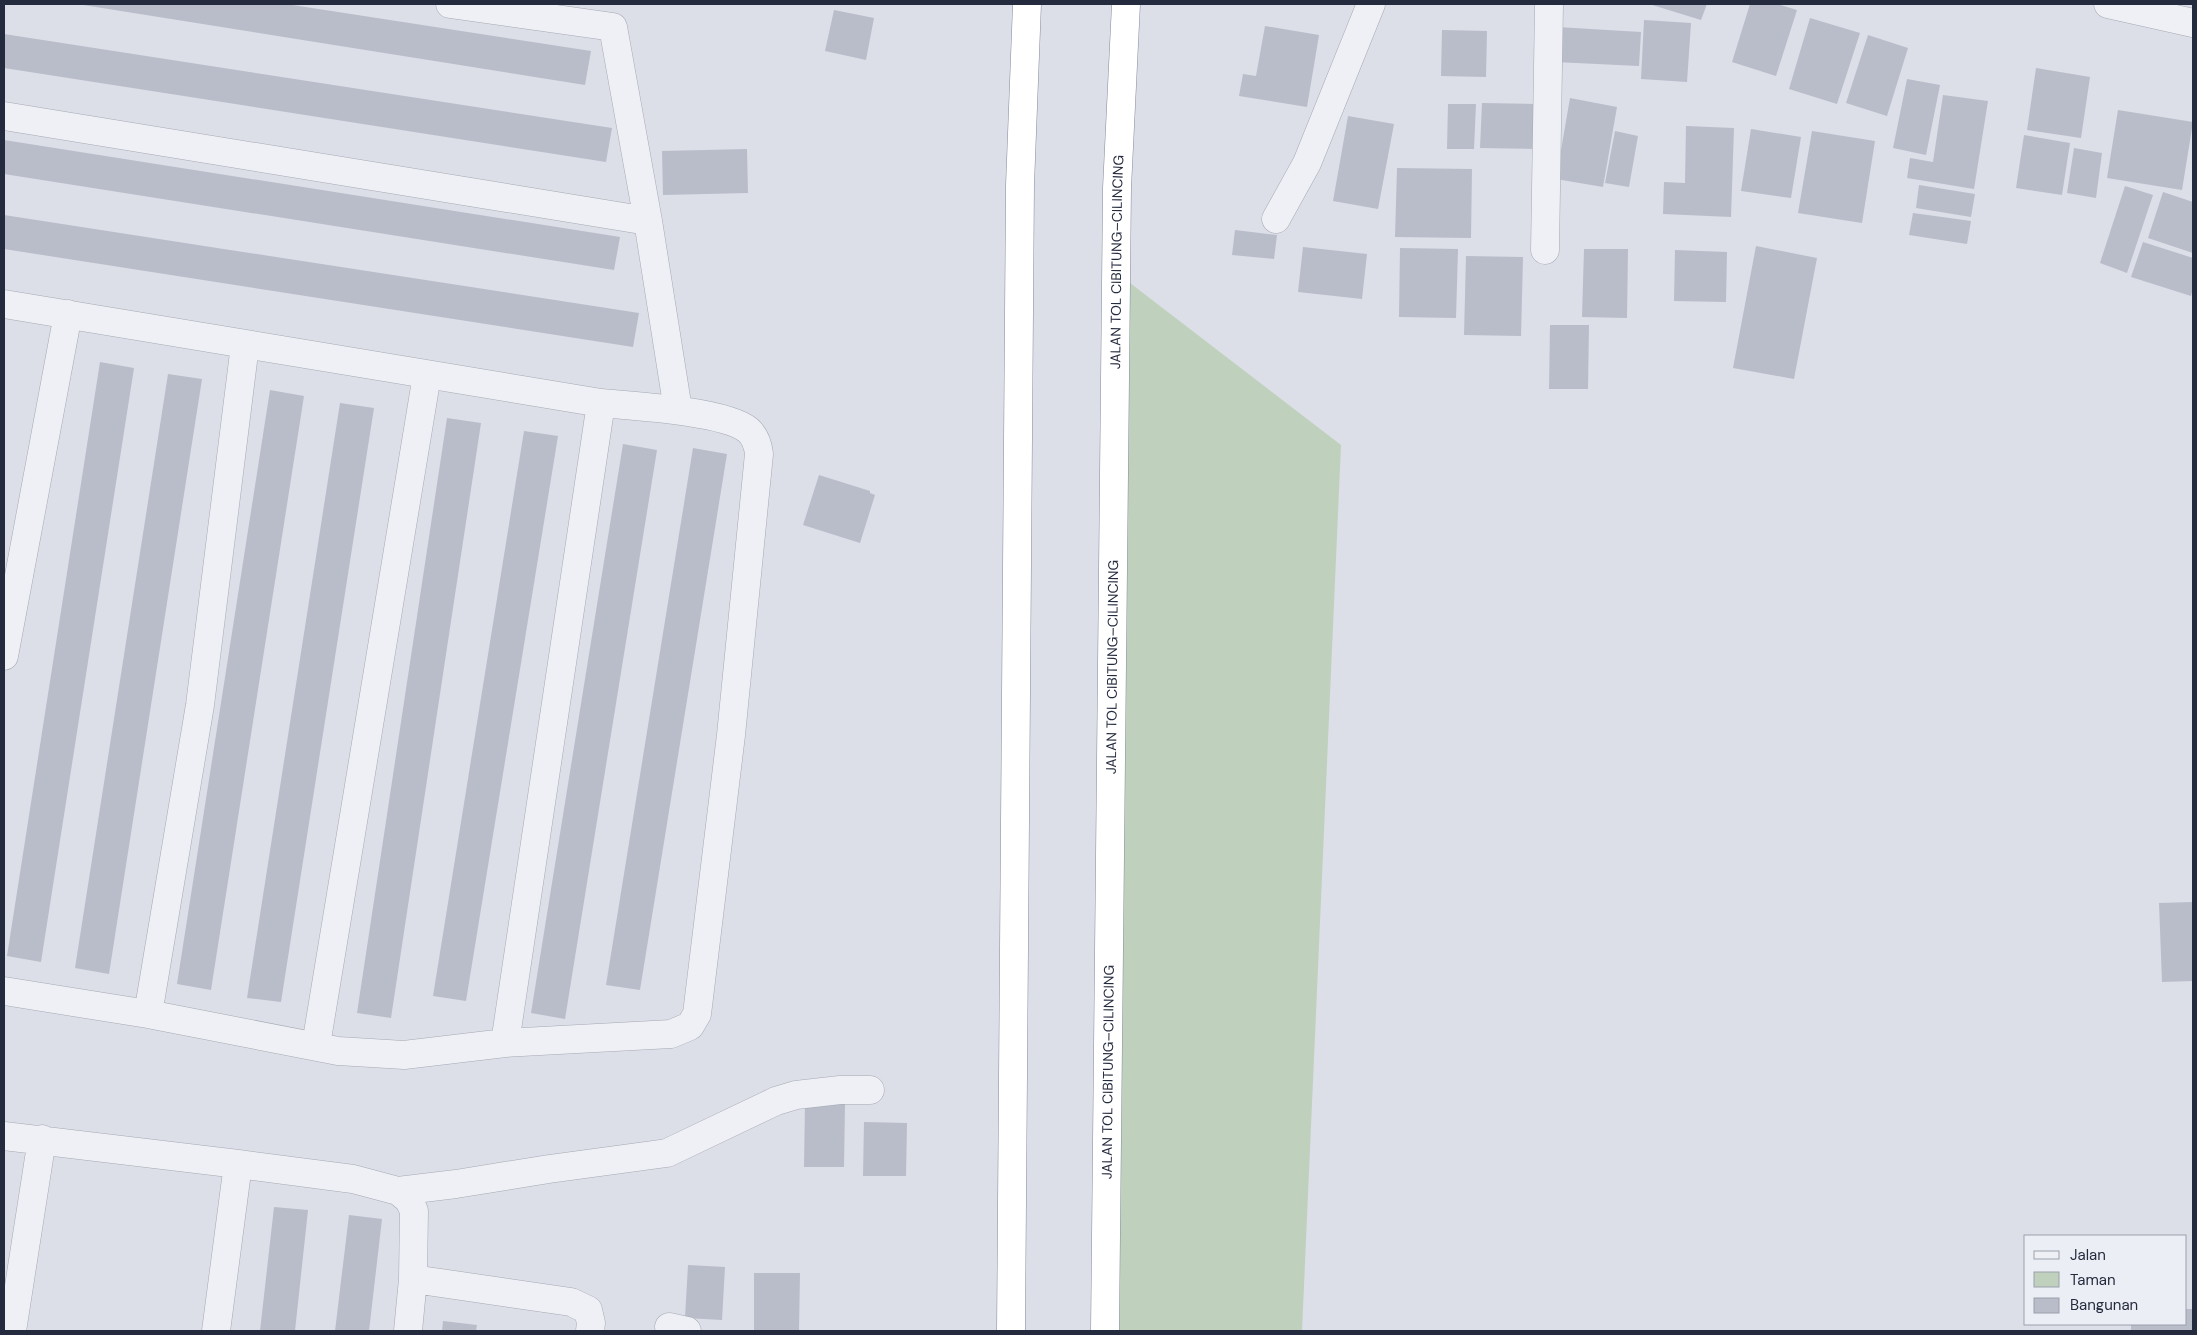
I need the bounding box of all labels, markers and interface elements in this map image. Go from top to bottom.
street label: JALAN TOL CIBITUNG–CILINCING [1106,154,1128,369]
street label: JALAN TOL CIBITUNG–CILINCING [1102,560,1122,774]
street label: JALAN TOL CIBITUNG–CILINCING [1098,965,1118,1179]
legend [2024,1235,2187,1325]
text: Jalan [2070,1245,2106,1265]
text: Taman [2070,1270,2116,1290]
text: Bangunan [2070,1295,2138,1315]

